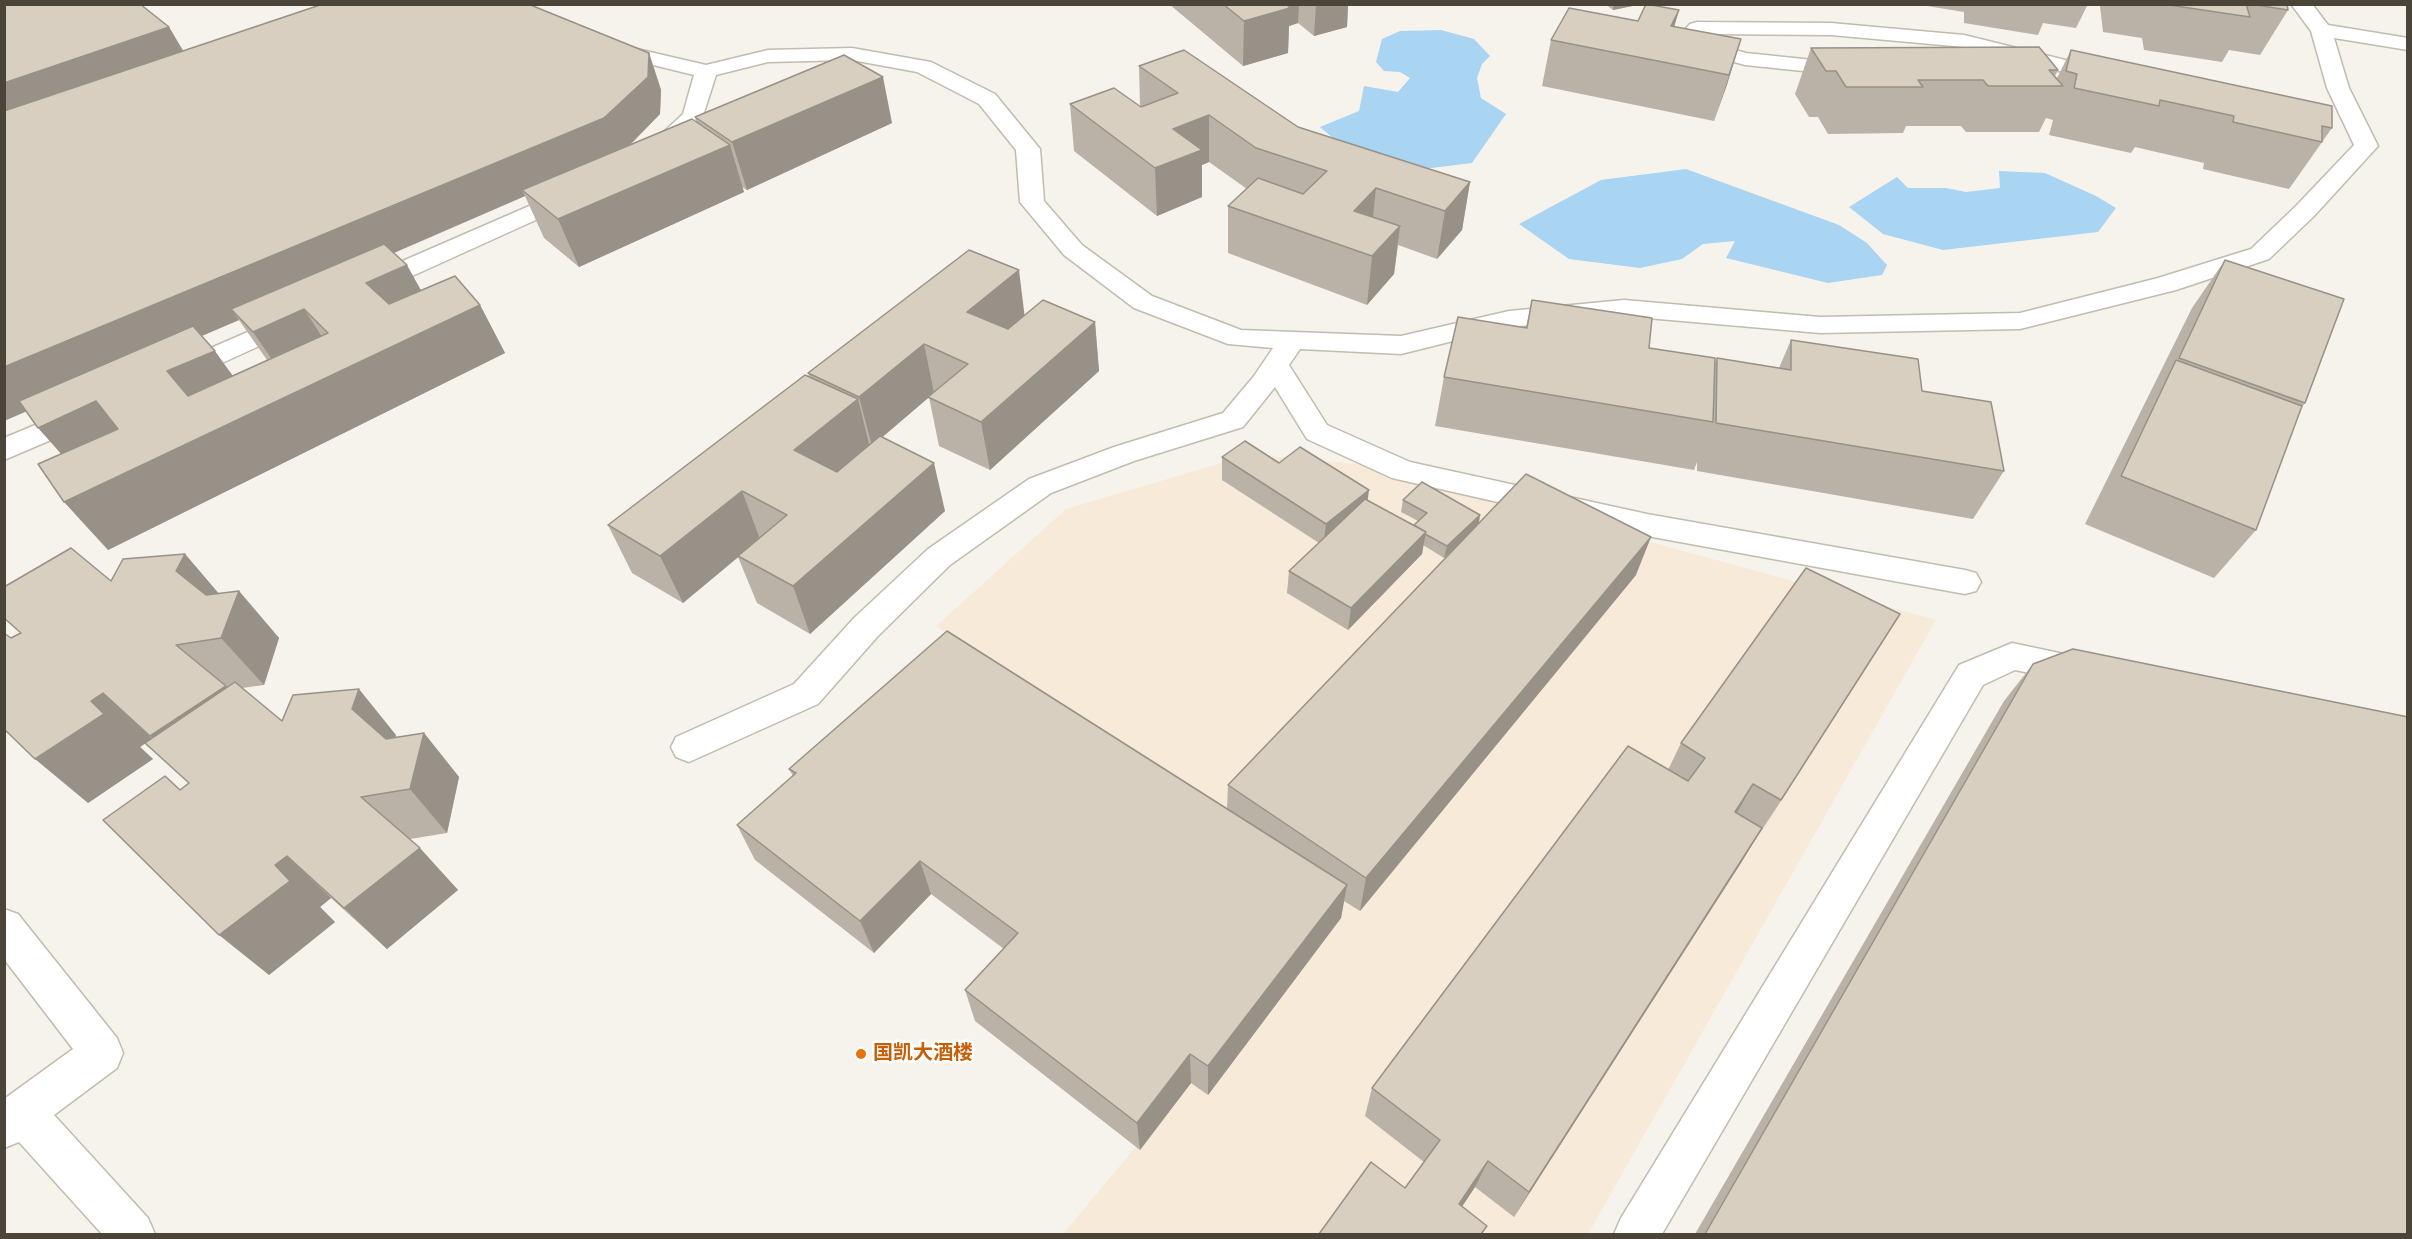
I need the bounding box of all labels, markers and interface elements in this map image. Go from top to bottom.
place label: 国凯大酒楼 [873,1042,973,1066]
marker: 国凯大酒楼 [854,1047,868,1061]

